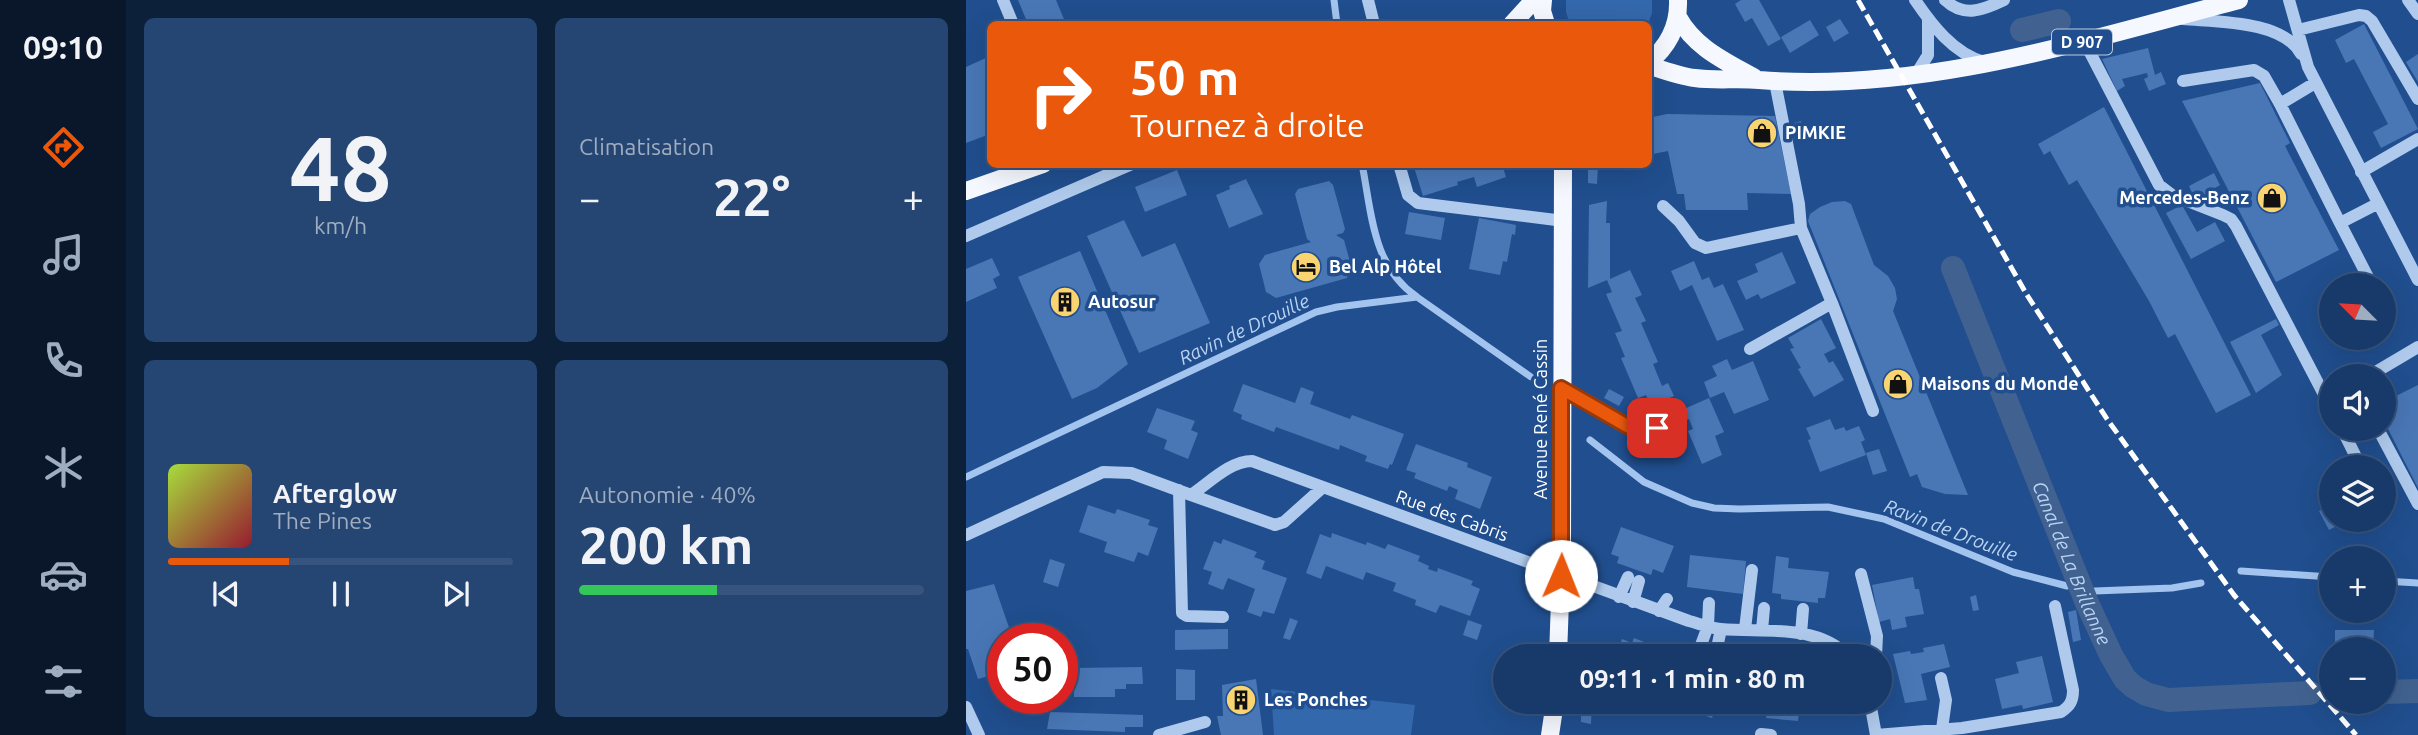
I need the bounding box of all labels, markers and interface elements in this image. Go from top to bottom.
text: 09:10 [23,29,103,65]
road number: D 907 [2052,30,2112,54]
icon: right [1015,49,1106,140]
text: 50 m [1130,49,1239,104]
text: Tournez à droite [1130,107,1365,143]
text: 48 [289,116,392,218]
shop icon: PIMKIE [1745,116,1779,150]
place label: PIMKIE [1785,122,1846,142]
icon: directions [39,123,88,172]
text: Climatisation [579,134,714,159]
text: 22° [713,168,790,226]
text: − [579,177,600,219]
text: + [903,177,924,219]
shop icon: Mercedes-Benz [2255,181,2289,215]
place label: Mercedes-Benz [2119,187,2249,207]
text: km/h [314,213,367,238]
icon: music [39,230,88,279]
hotel icon: Bel Alp Hôtel [1289,250,1323,284]
place label: Bel Alp Hôtel [1329,256,1442,276]
north arrow [2319,273,2396,350]
map controls [2319,273,2396,714]
building icon: Autosur [1048,285,1082,319]
water label: Ravin de Drouille [1175,289,1313,369]
place label: Autosur [1088,291,1157,311]
icon: phone [39,336,88,385]
street label: Avenue René Cassin [1530,339,1550,499]
button: sound [2319,364,2396,441]
shop icon: Maisons du Monde [1881,367,1915,401]
place label: Maisons du Monde [1921,373,2079,393]
pin [1627,398,1687,458]
icon: arrive [1638,409,1676,447]
icon: climate [39,443,88,492]
button: layers [2319,455,2396,532]
water label: Canal de La Brillanne [2028,478,2116,649]
text: Afterglow [273,479,397,508]
text: Autonomie · 40% [579,482,756,507]
street label: Rue des Cabris [1394,486,1511,545]
water label: Ravin de Drouille [1881,494,2021,566]
text: The Pines [273,508,372,533]
text: 200 km [579,516,753,574]
position arrow [1524,539,1598,613]
button: + [2319,546,2396,623]
icon: car [39,550,88,599]
icon: previous [207,575,245,613]
icon: pause [322,575,360,613]
icon: next [437,575,475,613]
speed limit sign: 50 [987,623,1078,714]
button: − [2319,637,2396,714]
icon: filters [39,657,88,706]
text: 09:11 · 1 min · 80 m [1579,664,1806,693]
building icon: Les Ponches [1224,683,1258,717]
place label: Les Ponches [1264,689,1368,709]

